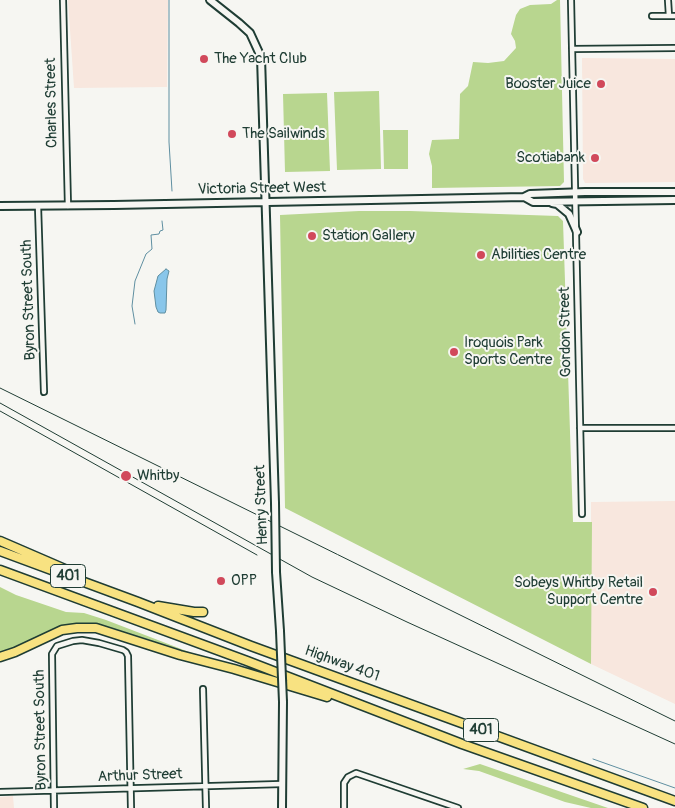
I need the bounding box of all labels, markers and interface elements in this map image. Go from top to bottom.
place label: The Yacht Club [214,50,307,68]
marker: The Yacht Club [198,53,210,65]
street label: Charles Street [42,58,62,148]
place label: Booster Juice [505,75,591,93]
marker: Booster Juice [595,78,607,90]
place label: The Sailwinds [242,125,325,143]
marker: The Sailwinds [226,128,238,140]
place label: Scotiabank [516,149,585,167]
marker: Scotiabank [589,152,601,164]
street label: Victoria Street West [198,179,326,199]
place label: Station Gallery [322,227,415,245]
marker: Station Gallery [306,230,318,242]
street label: Byron Street South [18,239,40,361]
place label: Abilities Centre [491,246,586,264]
marker: Abilities Centre [475,249,487,261]
street label: Gordon Street [556,287,576,377]
place label: Iroquois Park Sports Centre [464,334,552,369]
marker: Iroquois Park Sports Centre [448,346,460,358]
street label: Henry Street [252,465,272,545]
place label: Whitby [137,467,179,485]
marker: Whitby [119,469,133,483]
road number: 401 [50,564,86,588]
place label: OPP [231,572,257,590]
place label: Sobeys Whitby Retail Support Centre [514,574,643,609]
marker: OPP [215,575,227,587]
marker: Sobeys Whitby Retail Support Centre [647,586,659,598]
street label: Highway 401 [302,642,382,686]
street label: Byron Street South [31,669,51,791]
road number: 401 [464,718,498,742]
street label: Arthur Street [97,766,183,786]

